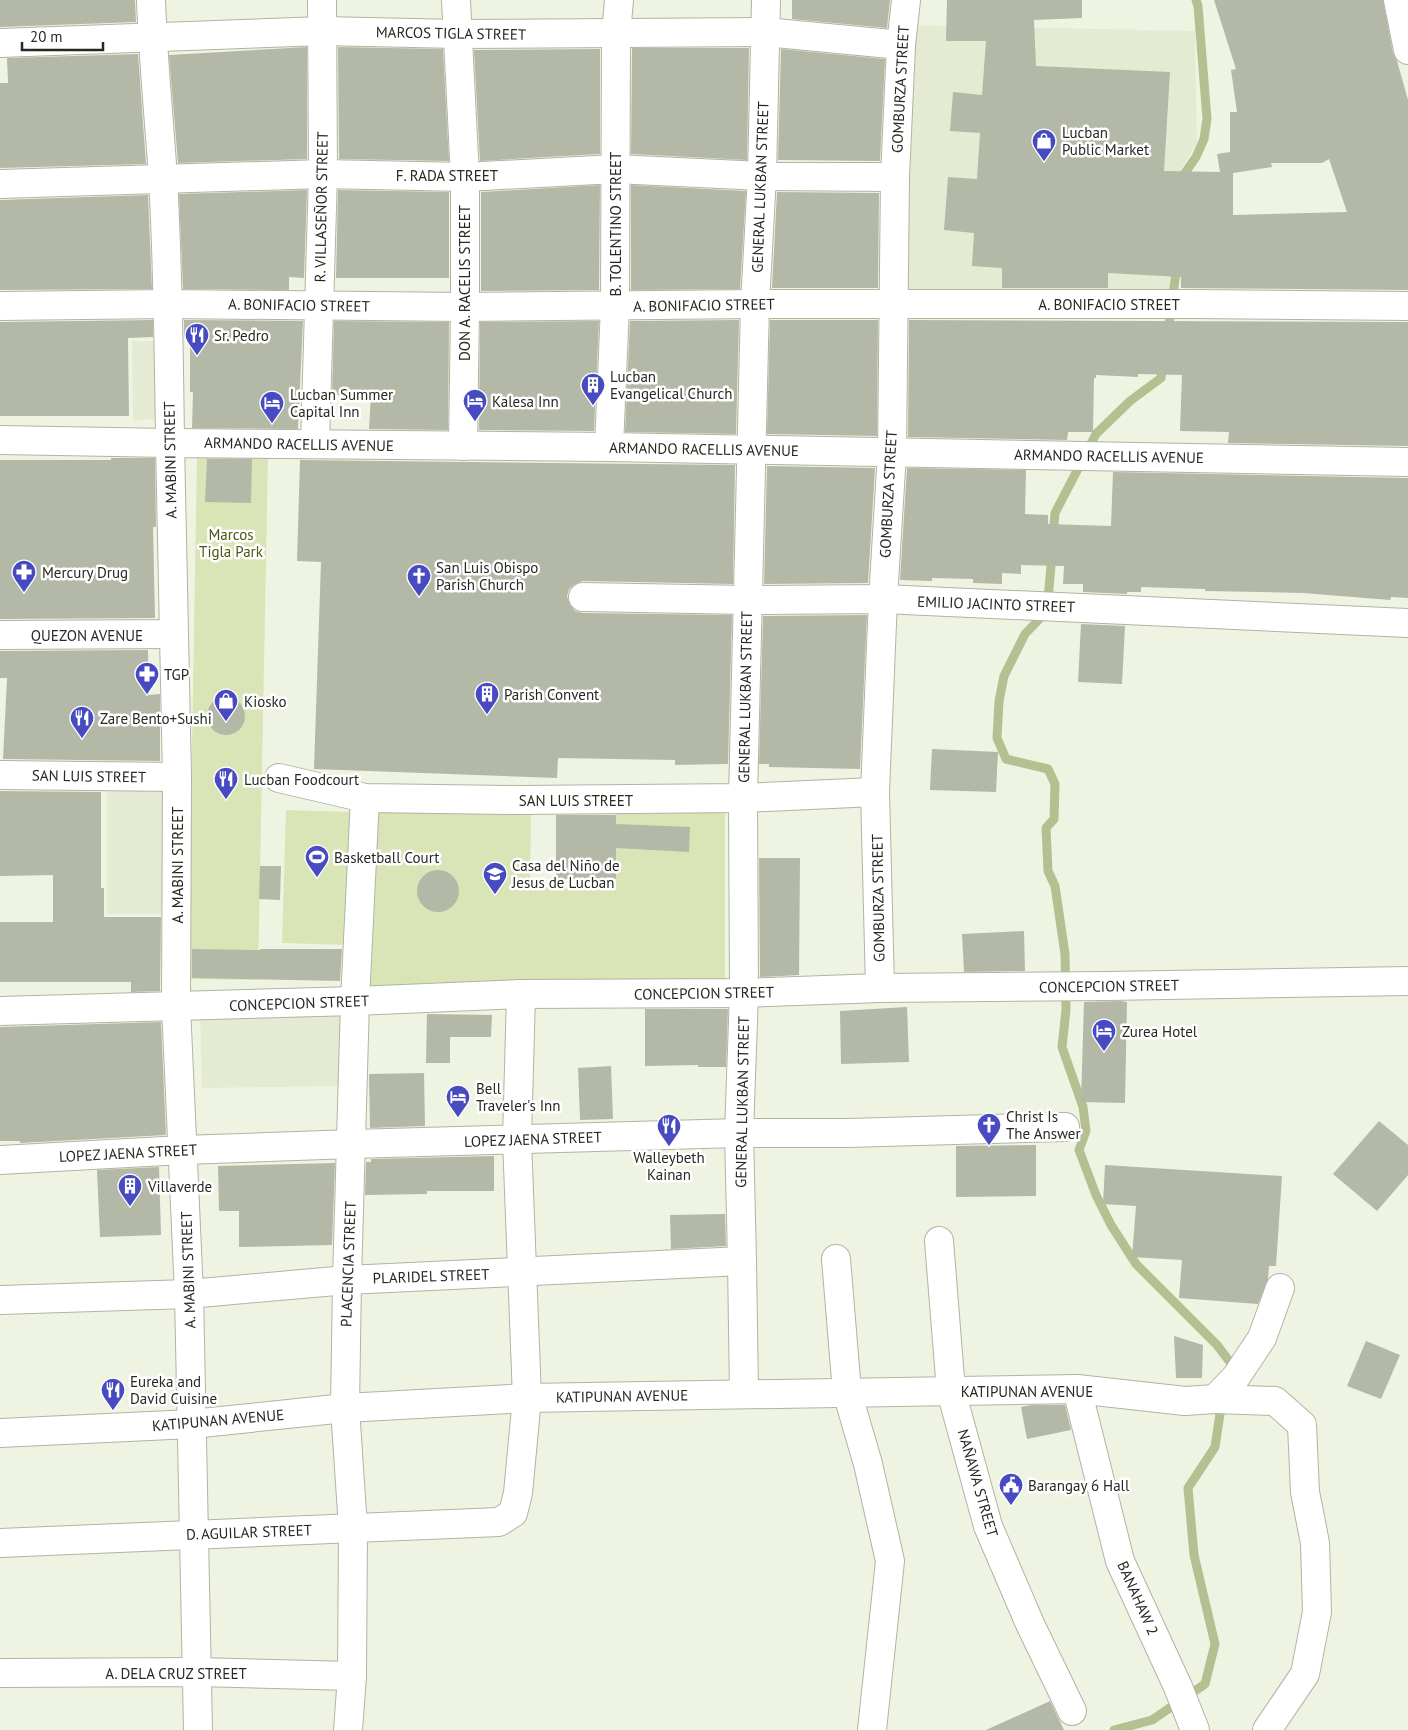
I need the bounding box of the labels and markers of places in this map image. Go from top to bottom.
place label: Lucban Public Market [1062,123,1149,159]
shop icon: Lucban Public Market [1031,128,1057,162]
restaurant icon: Sr. Pedro [184,322,210,356]
place label: Sr. Pedro [214,326,269,345]
place label: Lucban Evangelical Church [610,367,733,403]
building icon: Lucban Evangelical Church [580,372,606,406]
place label: Lucban Summer Capital Inn [290,385,393,421]
hotel icon: Kalesa Inn [462,388,488,422]
hotel icon: Lucban Summer Capital Inn [259,390,285,424]
place label: Kalesa Inn [492,392,559,411]
place label: San Luis Obispo Parish Church [436,558,538,594]
pharmacy icon: Mercury Drug [11,559,37,593]
place label: Mercury Drug [42,563,128,582]
church icon: San Luis Obispo Parish Church [406,563,432,597]
pharmacy icon: TGP [134,661,160,695]
place label: TGP [164,665,189,684]
building icon: Parish Convent [474,681,500,715]
place label: Parish Convent [504,685,599,704]
shop icon: Kiosko [213,688,239,722]
place label: Kiosko [244,692,287,711]
restaurant icon: Zare Bento+Sushi [69,705,95,739]
place label: Zare Bento+Sushi [100,709,212,728]
restaurant icon: Lucban Foodcourt [213,766,239,800]
place label: Lucban Foodcourt [244,770,359,789]
sports icon: Basketball Court [304,844,330,878]
place label: Basketball Court [334,848,439,867]
place label: Casa del Niño de Jesus de Lucban [511,856,620,892]
school or university icon: Casa del Niño de Jesus de Lucban [482,861,508,895]
hotel icon: Zurea Hotel [1091,1018,1117,1052]
place label: Zurea Hotel [1122,1022,1198,1041]
place label: Bell Traveler's Inn [476,1079,561,1115]
hotel icon: Bell Traveler's Inn [445,1084,471,1118]
place label: Christ Is The Answer [1006,1107,1081,1143]
church icon: Christ Is The Answer [976,1112,1002,1146]
restaurant icon: Walleybeth Kainan [656,1113,682,1147]
place label: Walleybeth Kainan [633,1148,705,1184]
building icon: Villaverde [117,1173,143,1207]
place label: Villaverde [147,1177,212,1196]
place label: Eureka and David Cuisine [130,1372,217,1408]
restaurant icon: Eureka and David Cuisine [100,1377,126,1411]
public building icon: Barangay 6 Hall [998,1472,1024,1506]
place label: Barangay 6 Hall [1028,1476,1130,1495]

